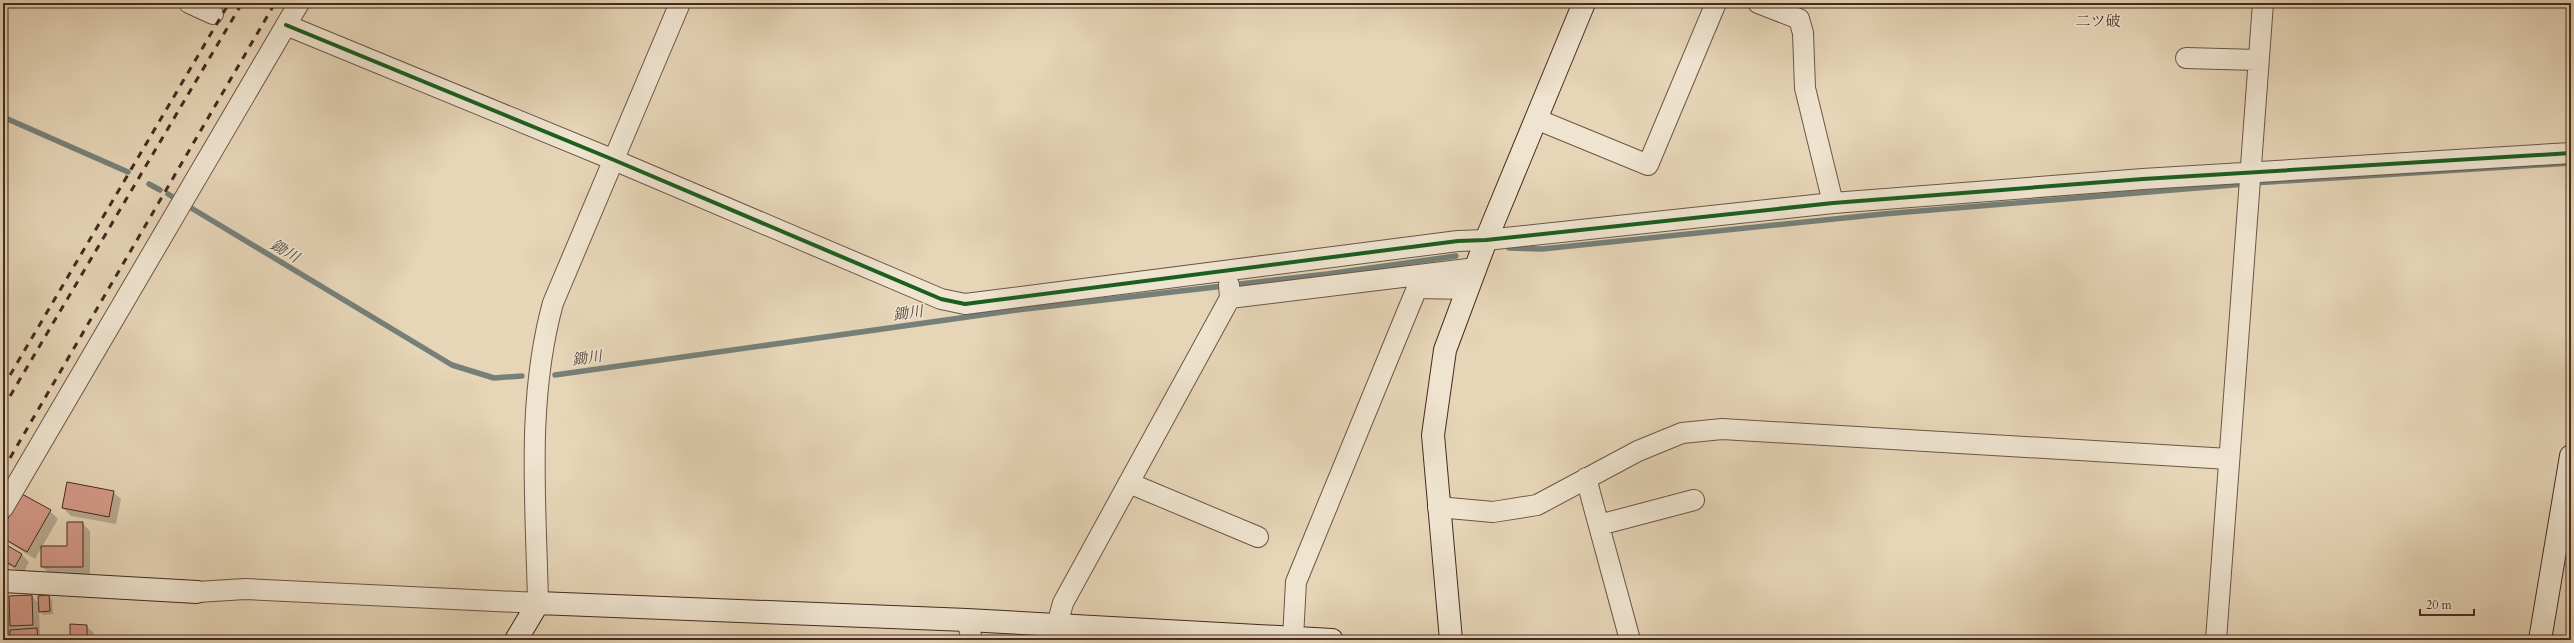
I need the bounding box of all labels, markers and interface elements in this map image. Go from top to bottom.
district label: 二ツ破 [2075,11,2121,31]
water label: 鋤川 [267,235,305,268]
water label: 鋤川 [892,301,926,325]
water label: 鋤川 [571,346,605,370]
scale bar [2420,591,2474,617]
text: 20 m [2426,597,2453,613]

